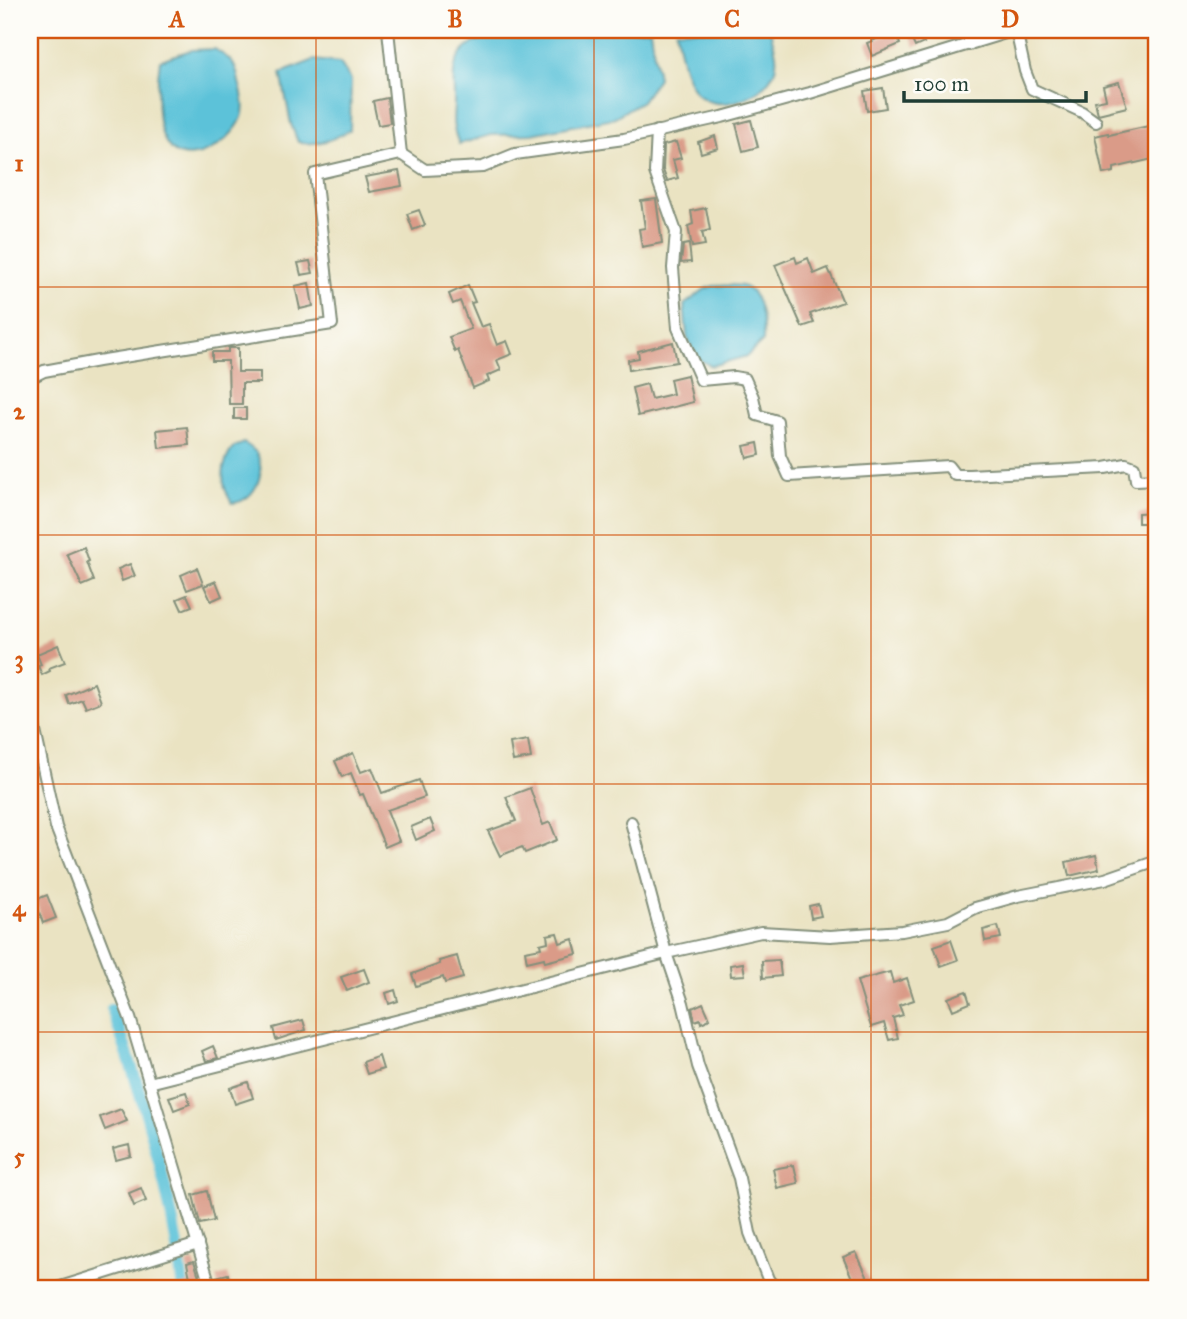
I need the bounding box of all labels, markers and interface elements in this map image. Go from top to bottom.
text: A [167,5,185,33]
text: B [447,5,463,33]
text: C [724,5,740,33]
text: D [1001,5,1019,33]
scale bar [904,60,1086,104]
text: 100 m [914,71,969,97]
text: 1 [14,149,24,177]
text: 2 [13,397,25,425]
text: 3 [14,645,24,674]
text: 4 [13,894,27,922]
text: 5 [14,1142,25,1170]

